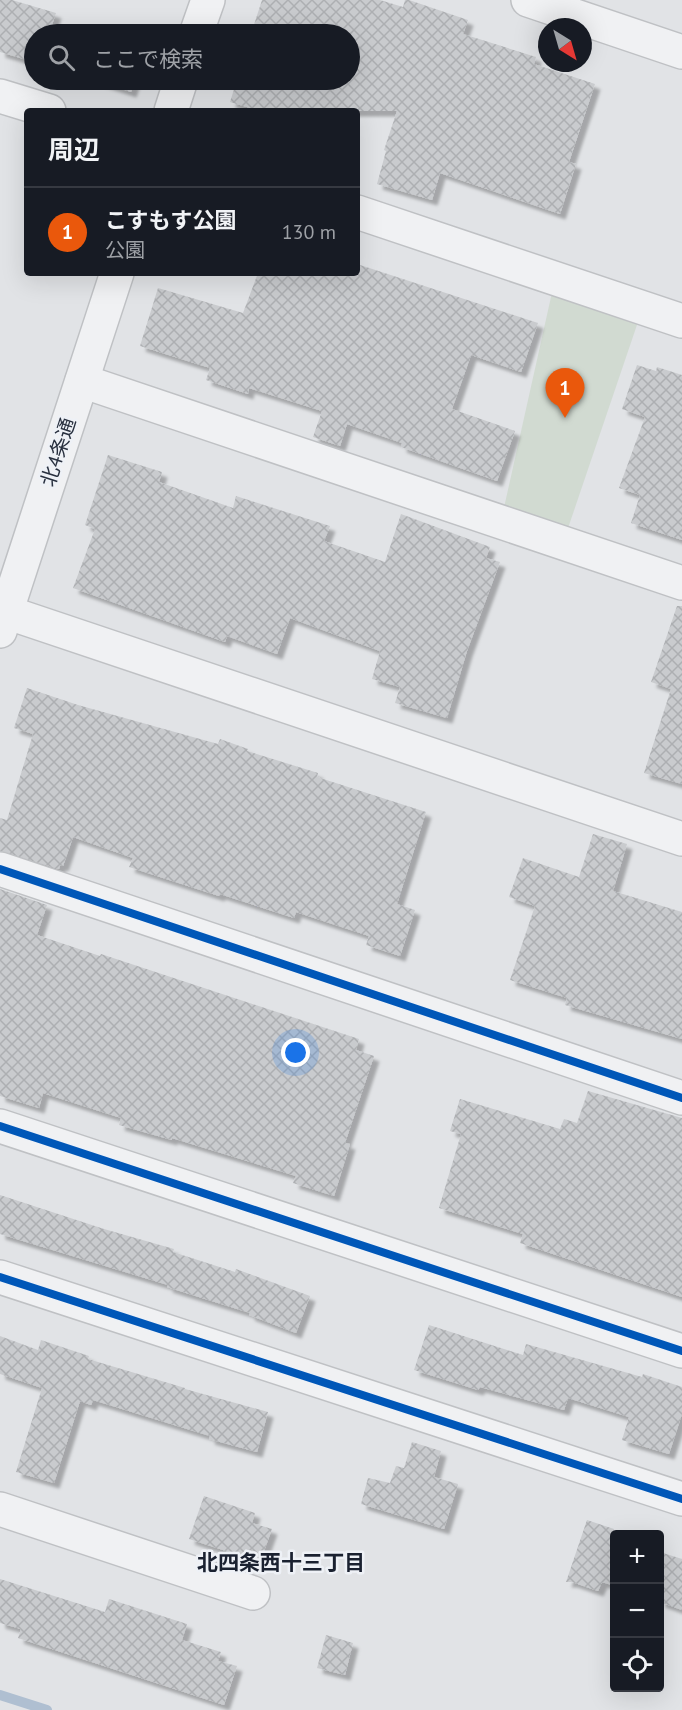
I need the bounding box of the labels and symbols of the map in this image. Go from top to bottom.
north arrow [538,18,592,72]
pin: 1 [546,368,584,418]
street label: 北4条通 [35,414,81,490]
your location [281,1038,310,1067]
district label: 北四条西十三丁目 [197,1549,365,1576]

